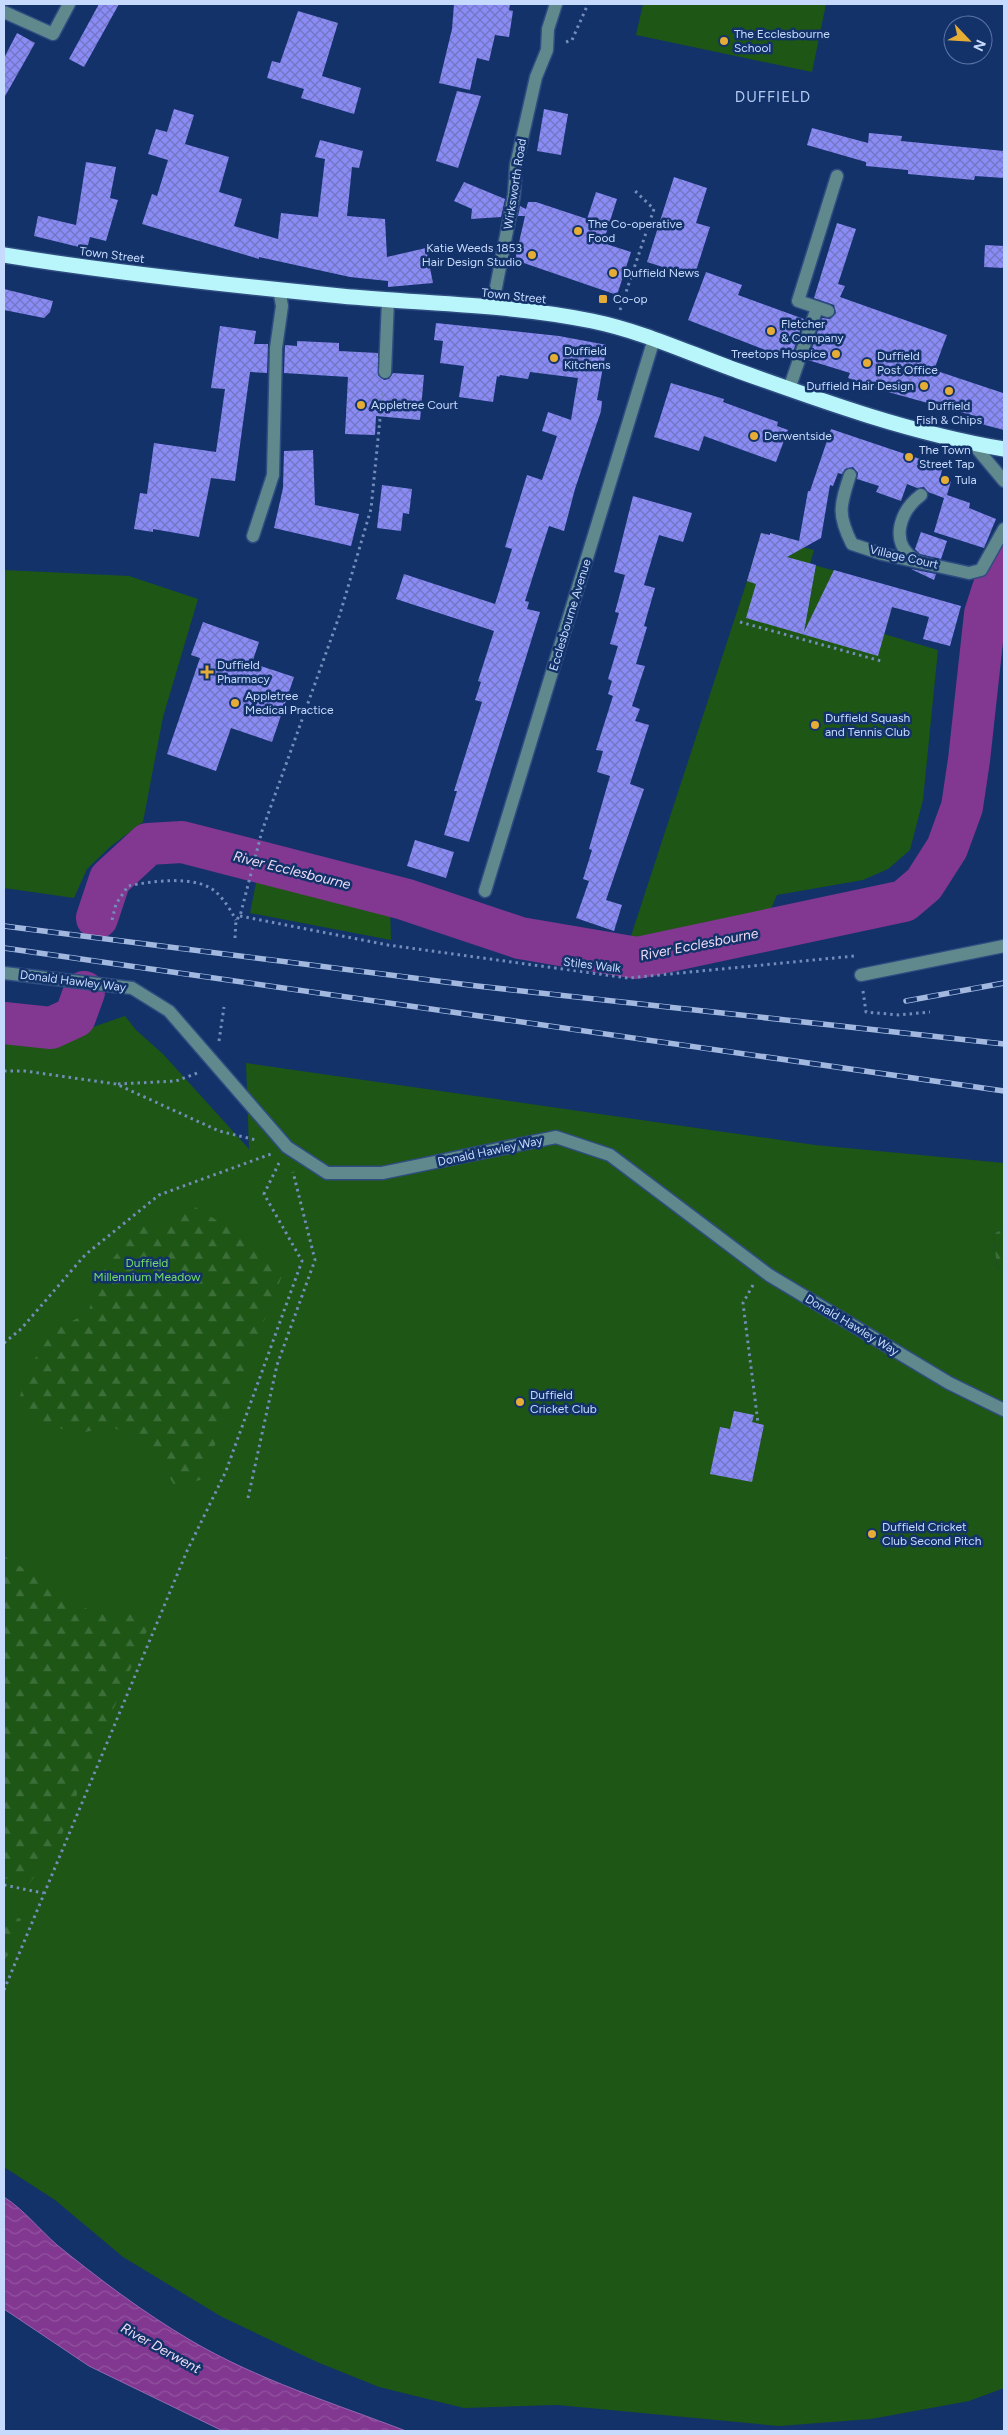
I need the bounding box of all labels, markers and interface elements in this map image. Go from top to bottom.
north arrow [943,15,993,65]
place label: The Ecclesbourne School [734,27,830,55]
marker: The Ecclesbourne School [718,35,730,47]
text: N [969,37,989,54]
district label: DUFFIELD [735,88,811,106]
street label: Wirksworth Road [501,138,529,230]
place label: The Co-operative Food [588,217,683,245]
marker: The Co-operative Food [572,225,584,237]
place label: Katie Weeds 1853 Hair Design Studio [422,241,522,269]
street label: Town Street [79,244,146,266]
marker: Katie Weeds 1853 Hair Design Studio [526,249,538,261]
place label: Duffield News [623,266,700,280]
marker: Duffield News [607,267,619,279]
street label: Town Street [481,286,548,306]
place label: Co-op [613,292,648,306]
marker: Co-op [597,293,609,305]
place label: Fletcher & Company [781,317,844,345]
marker: Fletcher & Company [765,325,777,337]
place label: Duffield Kitchens [564,344,611,372]
place label: Treetops Hospice [731,347,826,361]
marker: Treetops Hospice [830,348,842,360]
place label: Duffield Post Office [877,349,938,377]
marker: Duffield Kitchens [548,352,560,364]
marker: Duffield Post Office [861,357,873,369]
place label: Duffield Hair Design [806,379,914,393]
marker: Duffield Hair Design [918,380,930,392]
marker: Duffield Fish & Chips [943,385,955,397]
place label: Appletree Court [371,398,459,412]
marker: Appletree Court [355,399,367,411]
place label: Duffield Fish & Chips [916,399,982,427]
place label: Derwentside [764,429,832,443]
marker: Derwentside [748,430,760,442]
place label: The Town Street Tap [919,443,975,471]
marker: The Town Street Tap [903,451,915,463]
place label: Tula [955,473,977,487]
marker: Tula [939,474,951,486]
street label: Village Court [868,542,940,572]
street label: Ecclesbourne Avenue [546,557,594,673]
place label: Duffield Pharmacy [217,658,270,686]
marker: Duffield Pharmacy [201,666,213,678]
place label: Appletree Medical Practice [245,689,334,717]
marker: Appletree Medical Practice [229,697,241,709]
place label: Duffield Squash and Tennis Club [825,711,910,739]
marker: Duffield Squash and Tennis Club [809,719,821,731]
water label: River Ecclesbourne [231,848,353,893]
water label: River Ecclesbourne [638,925,760,964]
street label: Stiles Walk [562,955,622,976]
street label: Donald Hawley Way [19,968,128,995]
street label: Donald Hawley Way [436,1133,544,1169]
park label: Duffield Millennium Meadow [94,1256,201,1284]
street label: Donald Hawley Way [803,1291,902,1359]
place label: Duffield Cricket Club [530,1388,597,1416]
marker: Duffield Cricket Club [514,1396,526,1408]
place label: Duffield Cricket Club Second Pitch [882,1520,982,1548]
marker: Duffield Cricket Club Second Pitch [866,1528,878,1540]
water label: River Derwent [118,2319,204,2378]

